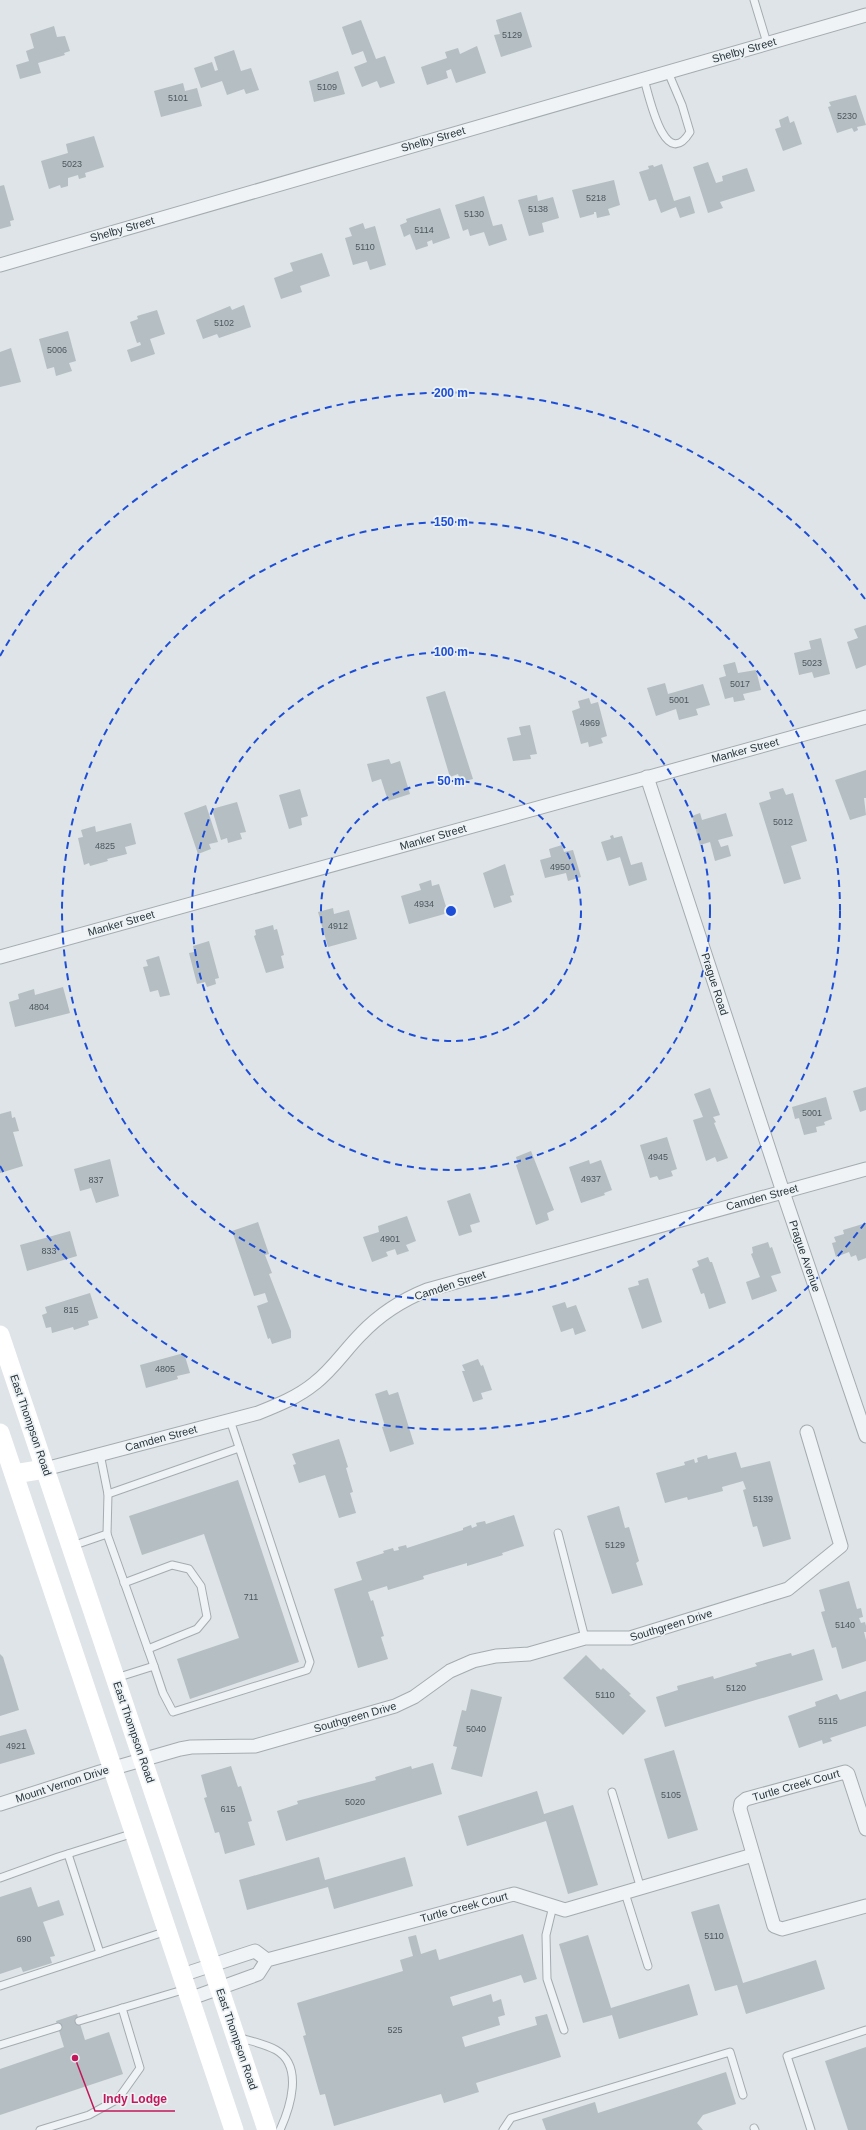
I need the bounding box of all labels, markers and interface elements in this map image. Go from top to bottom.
house number: 5129 [502,30,522,40]
street label: Shelby Street [711,35,777,65]
house number: 5109 [317,82,337,92]
house number: 5101 [168,93,188,103]
house number: 5230 [837,111,857,121]
street label: Shelby Street [400,124,466,154]
house number: 5023 [62,159,82,169]
house number: 5218 [586,193,606,203]
house number: 5138 [528,204,548,214]
house number: 5130 [464,209,484,219]
street label: Shelby Street [89,214,155,244]
house number: 5114 [414,225,434,235]
house number: 5110 [355,242,375,252]
house number: 5102 [214,318,234,328]
house number: 5006 [47,345,67,355]
text: 200 m [434,386,468,400]
text: 150 m [434,515,468,529]
text: 100 m [434,645,468,659]
house number: 5023 [802,658,822,668]
house number: 5017 [730,679,750,689]
house number: 5001 [669,695,689,705]
house number: 4969 [580,718,600,728]
street label: Manker Street [710,735,780,765]
text: 50 m [437,774,465,788]
house number: 5012 [773,817,793,827]
street label: Manker Street [398,822,468,852]
house number: 4825 [95,841,115,851]
house number: 4950 [550,862,570,872]
house number: 4934 [414,899,434,909]
centre of rings [444,904,458,918]
street label: Manker Street [86,908,156,938]
house number: 4912 [328,921,348,931]
street label: Prague Road [699,951,731,1017]
house number: 4804 [29,1002,49,1012]
house number: 5001 [802,1108,822,1118]
house number: 4945 [648,1152,668,1162]
house number: 4937 [581,1174,601,1184]
house number: 837 [88,1175,104,1185]
street label: Camden Street [725,1182,799,1212]
street label: Prague Avenue [787,1219,823,1293]
house number: 4901 [380,1234,400,1244]
house number: 833 [41,1246,57,1256]
street label: Camden Street [413,1268,487,1302]
house number: 815 [63,1305,79,1315]
house number: 4805 [155,1364,175,1374]
street label: East Thompson Road [8,1373,54,1477]
street label: Camden Street [124,1423,198,1453]
house number: 5139 [753,1494,773,1504]
house number: 5129 [605,1540,625,1550]
house number: 711 [244,1592,258,1602]
street label: Southgreen Drive [628,1607,714,1643]
house number: 5140 [835,1620,855,1630]
street label: East Thompson Road [111,1680,157,1784]
house number: 5120 [726,1683,746,1693]
house number: 5110 [595,1690,615,1700]
street label: Southgreen Drive [312,1699,398,1735]
house number: 5115 [818,1716,838,1726]
house number: 5040 [466,1724,486,1734]
house number: 4921 [6,1741,26,1751]
street label: Mount Vernon Drive [14,1763,110,1805]
street label: Turtle Creek Court [751,1767,841,1803]
house number: 5105 [661,1790,681,1800]
house number: 5020 [345,1797,365,1807]
house number: 615 [220,1804,236,1814]
street label: Turtle Creek Court [419,1890,509,1924]
house number: 5110 [704,1931,724,1941]
house number: 690 [16,1934,32,1944]
street label: East Thompson Road [214,1987,260,2091]
house number: 525 [387,2025,403,2035]
callout: Indy Lodge [95,2087,175,2111]
text: Indy Lodge [103,2092,167,2106]

